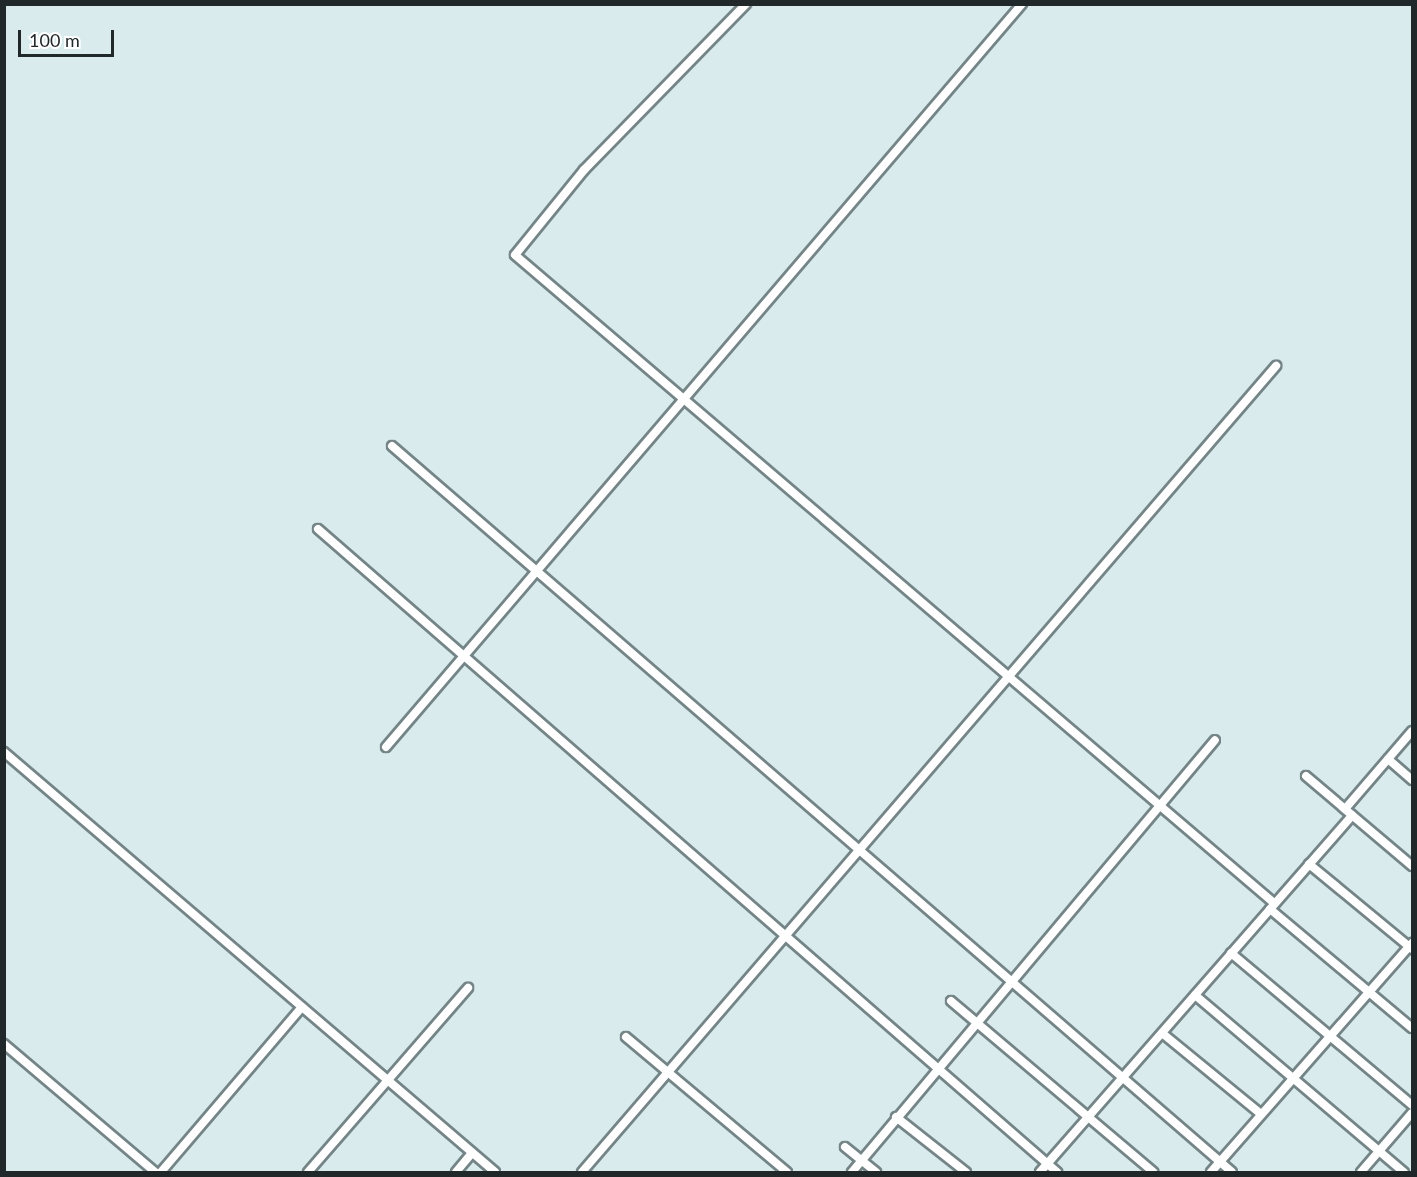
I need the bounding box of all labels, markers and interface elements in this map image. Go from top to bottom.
scale bar [21,18,117,56]
text: 100 m [29,29,80,51]

